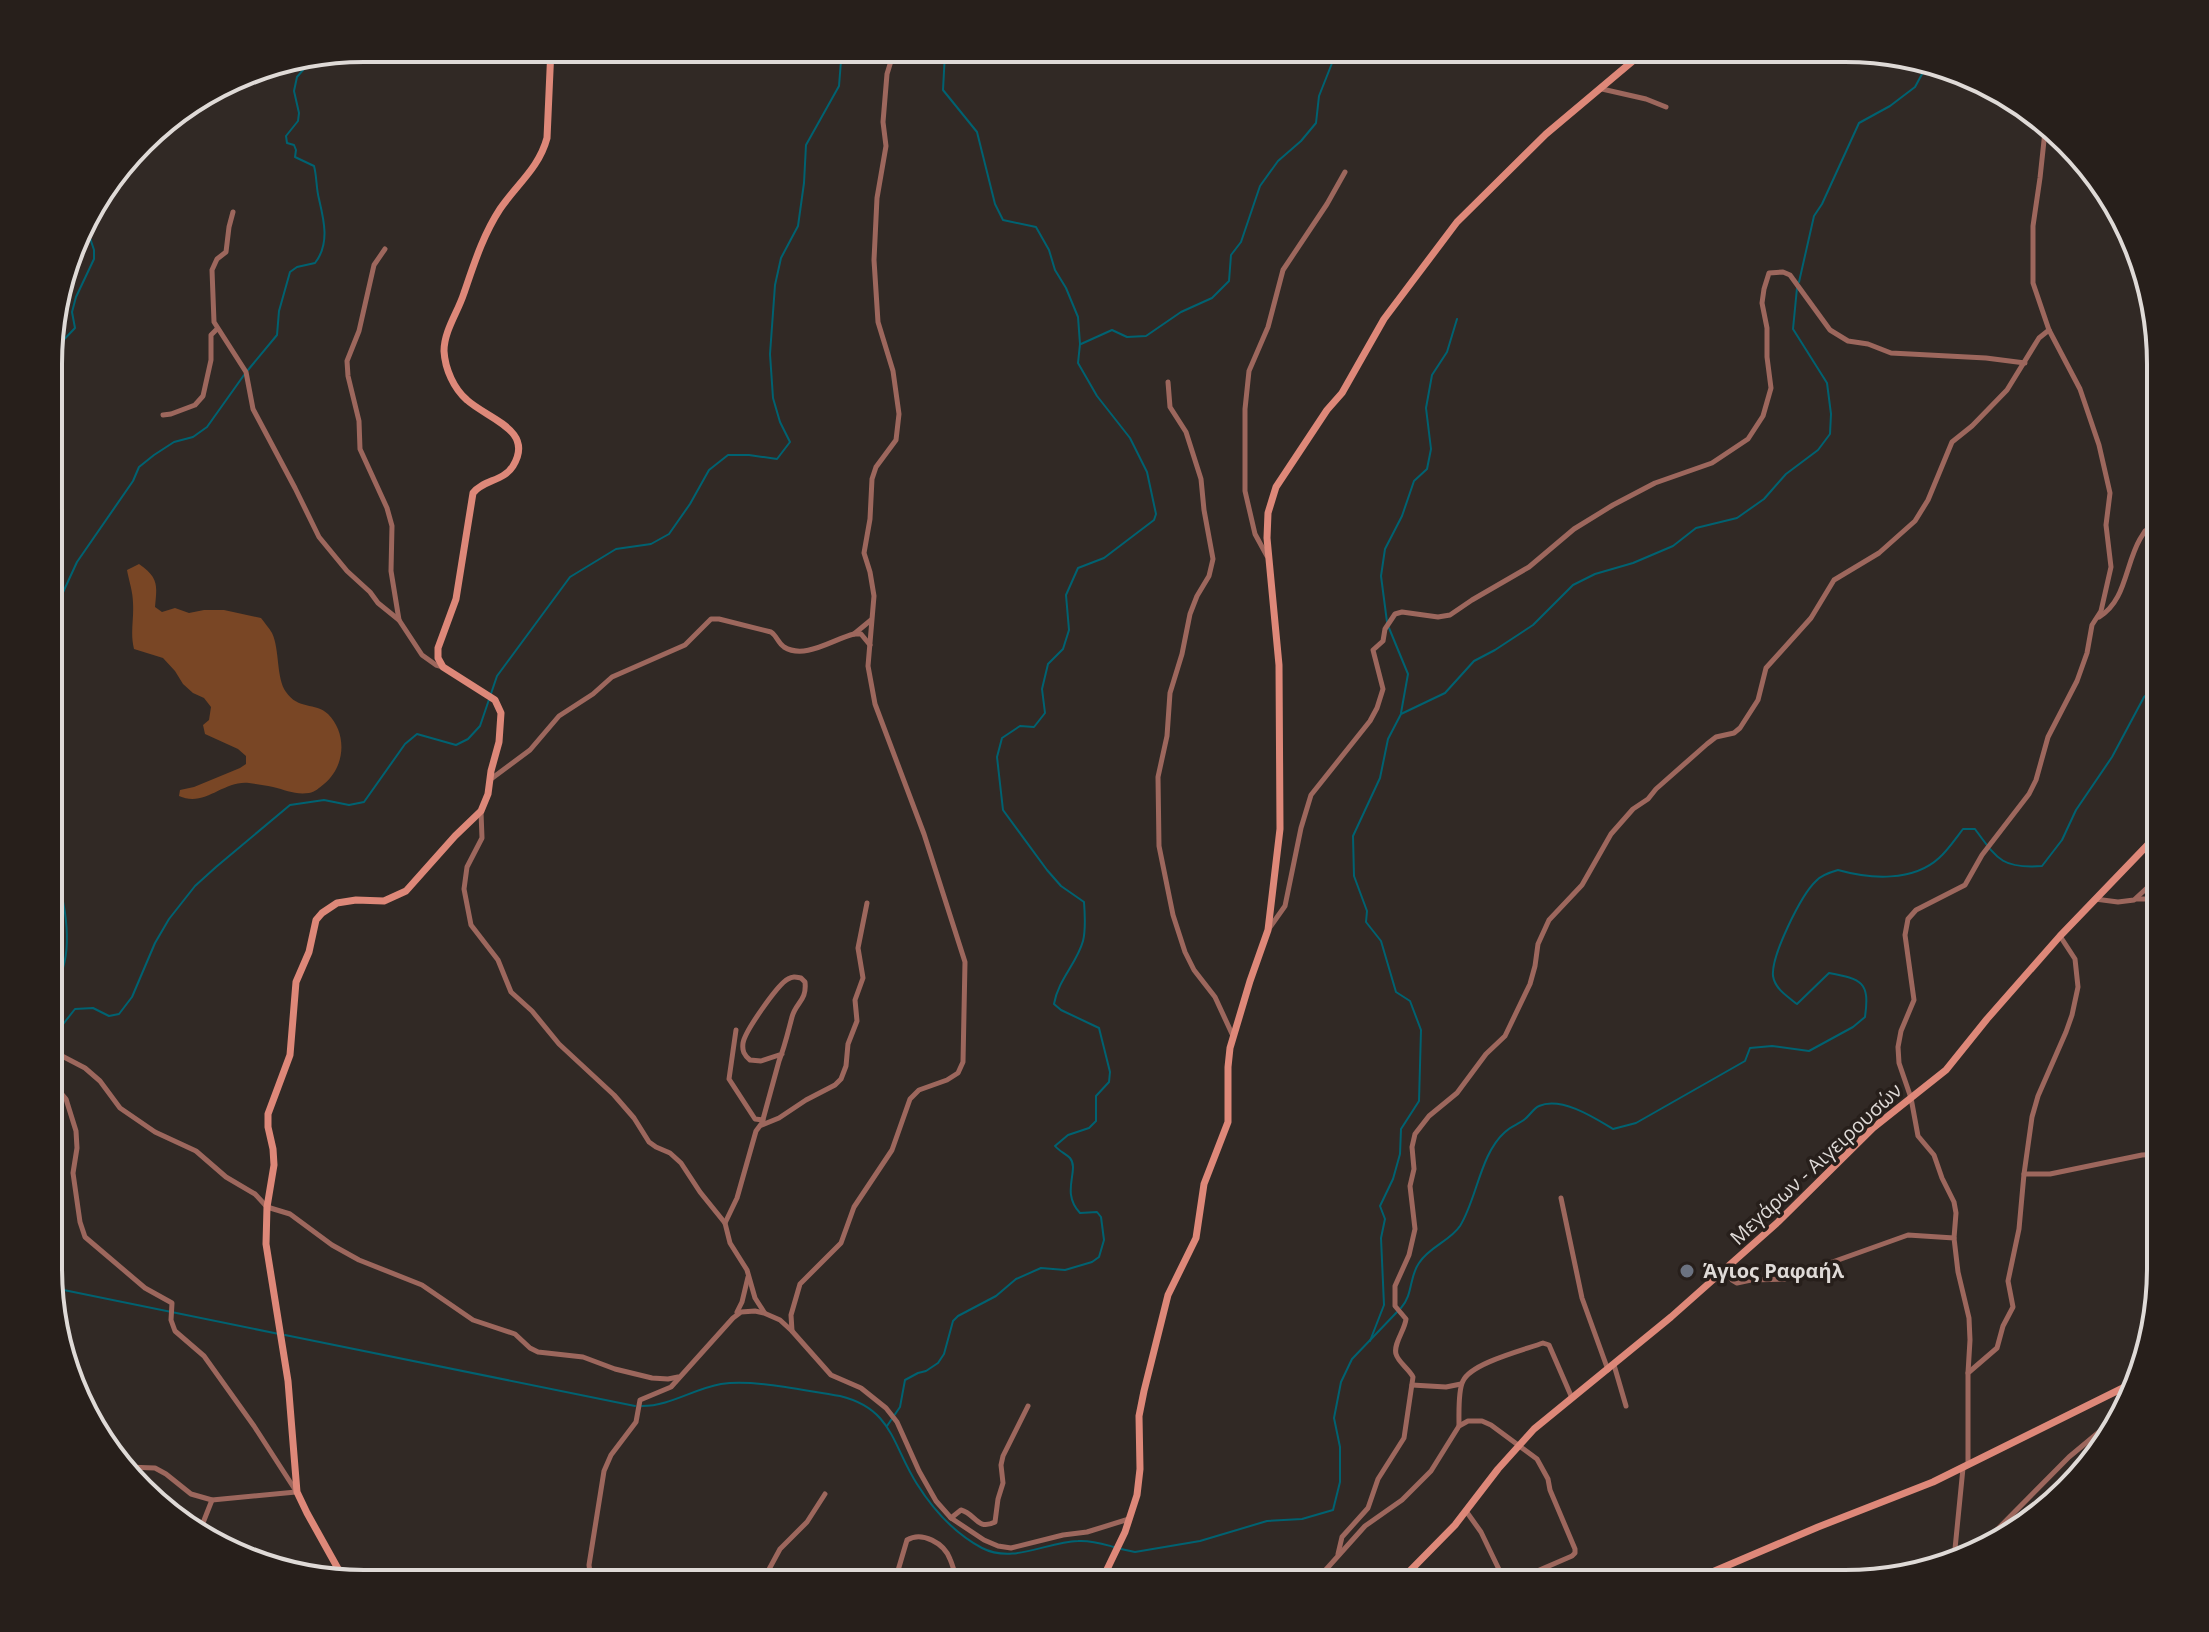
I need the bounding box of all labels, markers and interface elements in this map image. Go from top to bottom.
street label: Μεγάρων - Αιγειρουσών [1724,1077,1908,1251]
place label: Άγιος Ραφαήλ [1703,1257,1845,1284]
marker: Άγιος Ραφαήλ [1678,1262,1696,1280]

